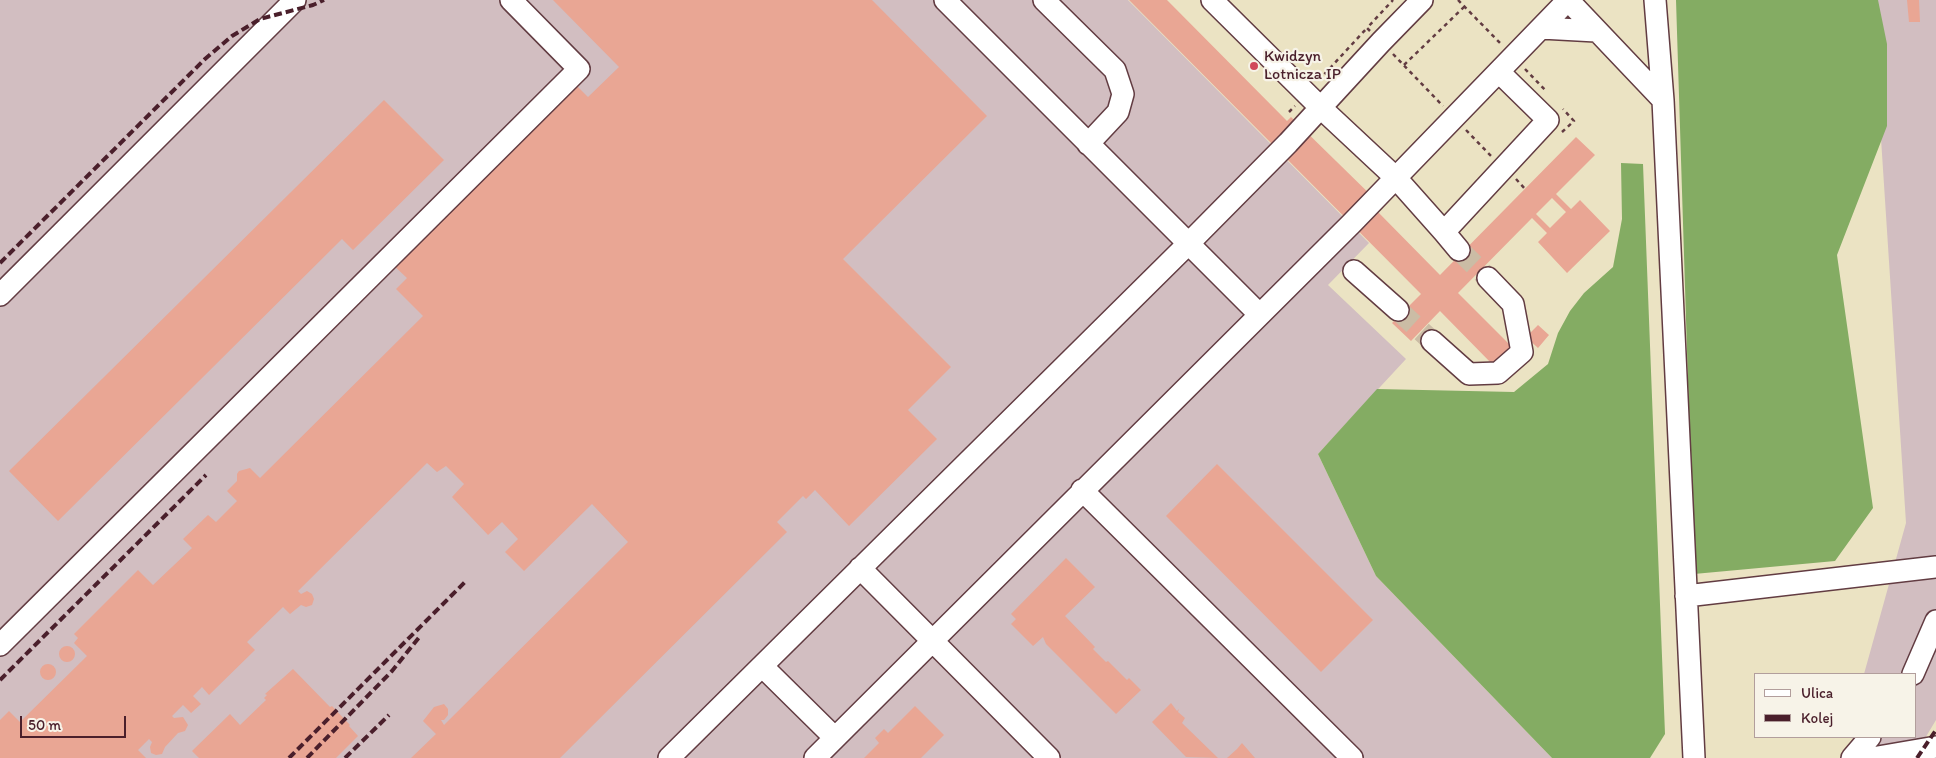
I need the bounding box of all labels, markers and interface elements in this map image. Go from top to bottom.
place label: Kwidzyn Lotnicza IP [1264,47,1341,85]
marker: Kwidzyn Lotnicza IP [1248,60,1260,72]
legend [1754,673,1916,738]
text: Ulica [1801,684,1833,702]
scale bar [22,706,129,738]
text: Kolej [1801,709,1833,727]
text: 50 m [28,716,61,734]

